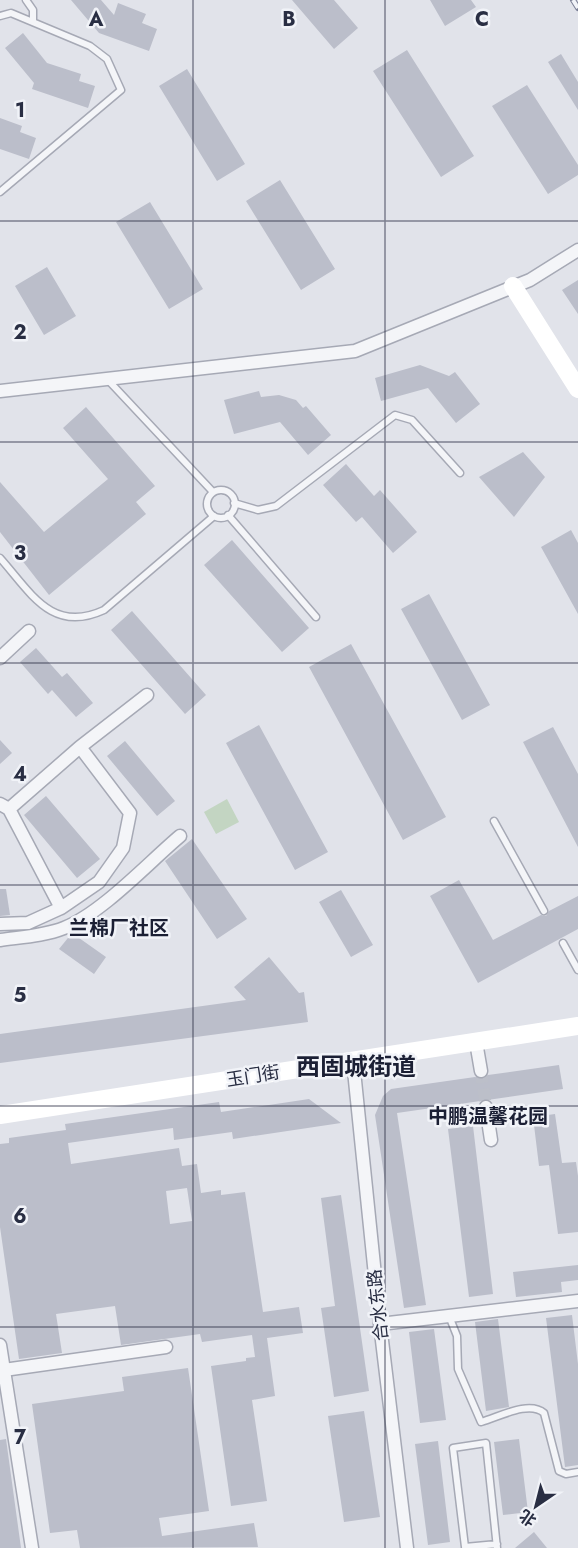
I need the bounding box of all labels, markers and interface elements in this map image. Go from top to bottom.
text: A [88,5,104,34]
text: B [282,5,296,34]
text: C [475,5,489,34]
text: 1 [15,96,25,125]
text: 2 [13,318,27,347]
text: 3 [14,539,26,568]
text: 4 [13,760,27,789]
district label: 兰棉厂社区 [69,914,169,943]
text: 5 [14,981,27,1010]
district label: 西固城街道 [296,1049,416,1084]
street label: 玉门街 [224,1059,282,1093]
district label: 中鹏温馨花园 [428,1102,548,1131]
text: 6 [13,1202,27,1231]
street label: 合水东路 [361,1268,395,1342]
text: 7 [14,1423,27,1452]
north arrow [506,1476,566,1536]
text: 北 [515,1504,541,1532]

